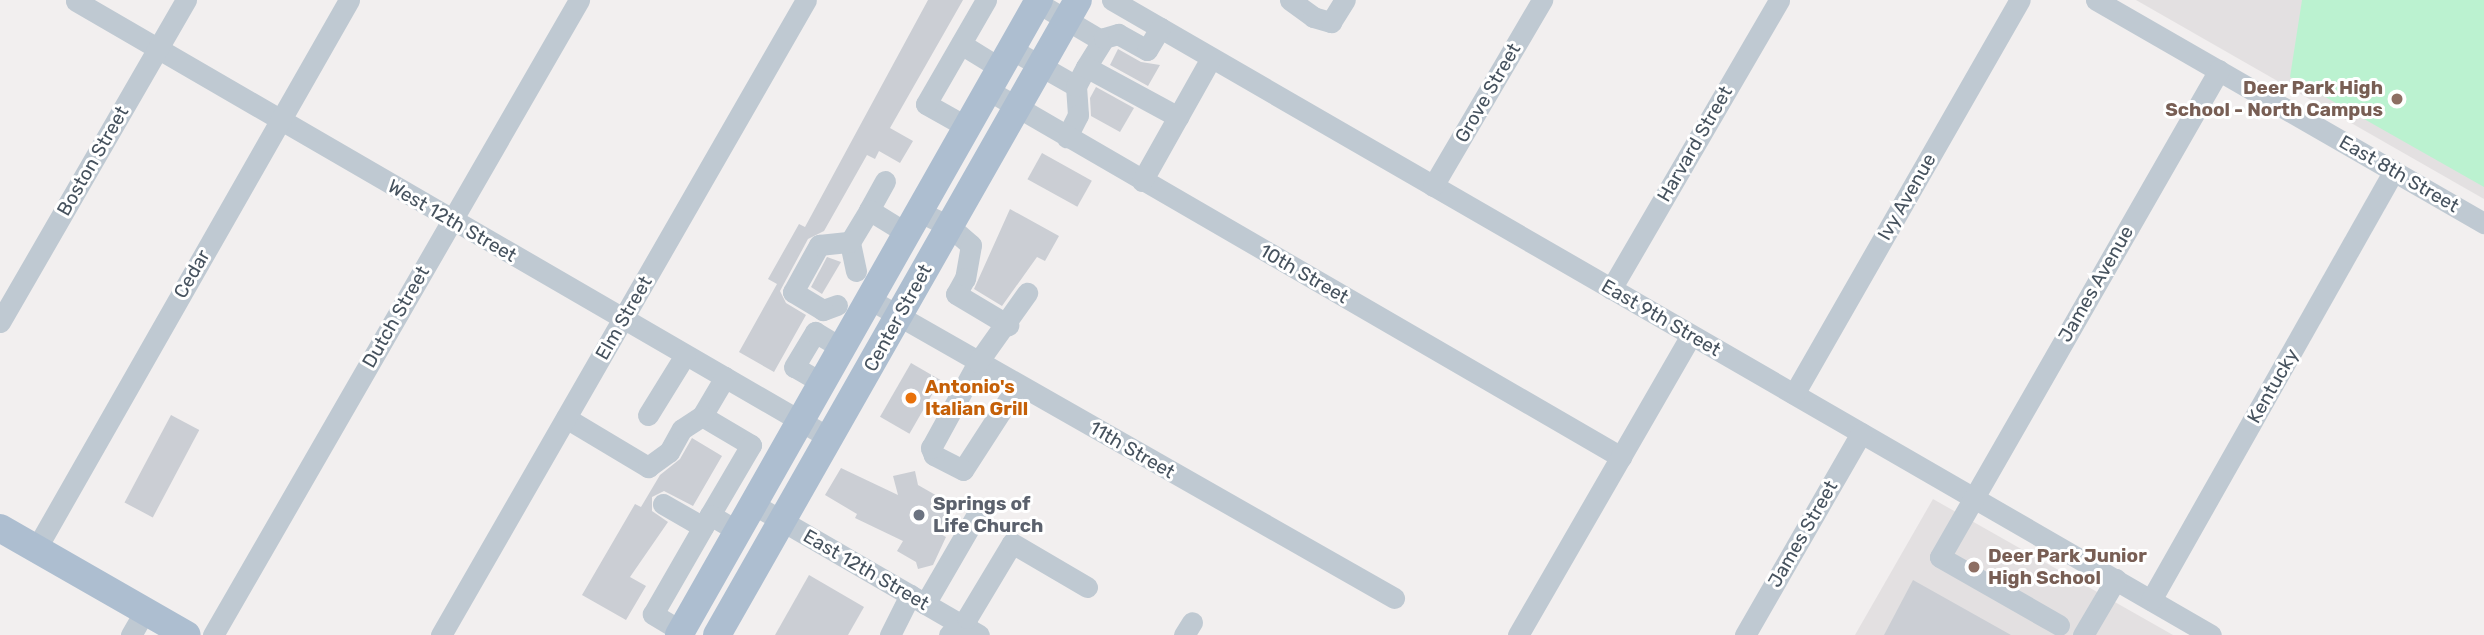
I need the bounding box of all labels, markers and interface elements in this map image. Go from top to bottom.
street label: Grove Street [1450,39,1526,147]
place label: Deer Park High School - North Campus [2165,77,2383,121]
street label: Harvard Street [1653,82,1737,206]
marker: Deer Park High School - North Campus [2389,91,2405,107]
street label: Boston Street [52,102,134,220]
street label: East 8th Street [2335,131,2463,217]
street label: Ivy Avenue [1873,149,1941,245]
street label: West 12th Street [383,175,521,267]
street label: James Avenue [2053,222,2139,346]
street label: 10th Street [1256,239,1352,309]
street label: Cedar [169,246,215,302]
street label: Center Street [859,260,937,376]
street label: Dutch Street [358,262,434,372]
street label: Elm Street [591,272,657,364]
street label: East 9th Street [1597,275,1725,361]
street label: Kentucky [2242,345,2304,427]
place label: Antonio's Italian Grill [925,376,1028,420]
marker: Antonio's Italian Grill [903,390,919,406]
street label: 11th Street [1085,416,1179,484]
street label: James Street [1763,477,1843,591]
place label: Springs of Life Church [933,493,1043,537]
marker: Springs of Life Church [911,507,927,523]
street label: East 12th Street [799,525,933,615]
place label: Deer Park Junior High School [1988,545,2147,589]
marker: Deer Park Junior High School [1966,559,1982,575]

